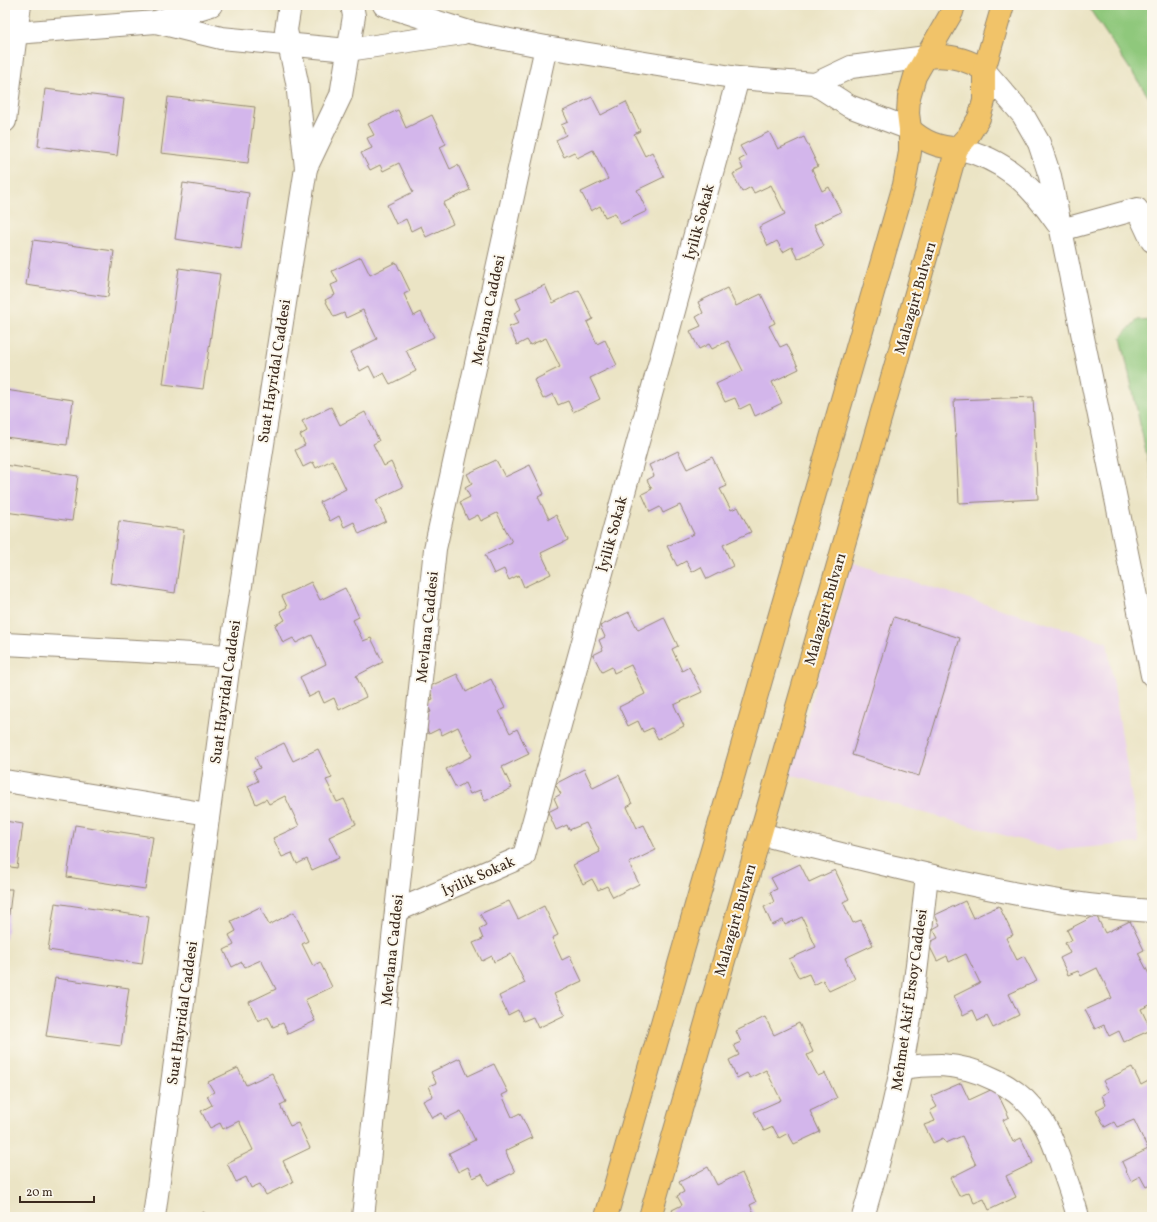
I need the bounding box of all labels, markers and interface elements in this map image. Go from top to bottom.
street label: İyilik Sokak [680,182,721,263]
street label: Malazgirt Bulvarı [890,240,943,357]
street label: Mevlana Caddesi [468,253,511,367]
street label: Suat Hayridal Caddesi [254,298,297,445]
street label: İyilik Sokak [593,494,634,575]
street label: Malazgirt Bulvarı [800,551,853,668]
street label: Mevlana Caddesi [412,570,445,684]
street label: Suat Hayridal Caddesi [206,619,247,766]
street label: İyilik Sokak [439,852,519,903]
street label: Malazgirt Bulvarı [710,862,763,979]
street label: Mevlana Caddesi [377,893,410,1007]
street label: Mehmet Akif Ersoy Caddesi [887,908,934,1093]
street label: Suat Hayridal Caddesi [163,940,204,1087]
scale bar [20,1178,94,1204]
text: 20 m [26,1185,53,1201]

